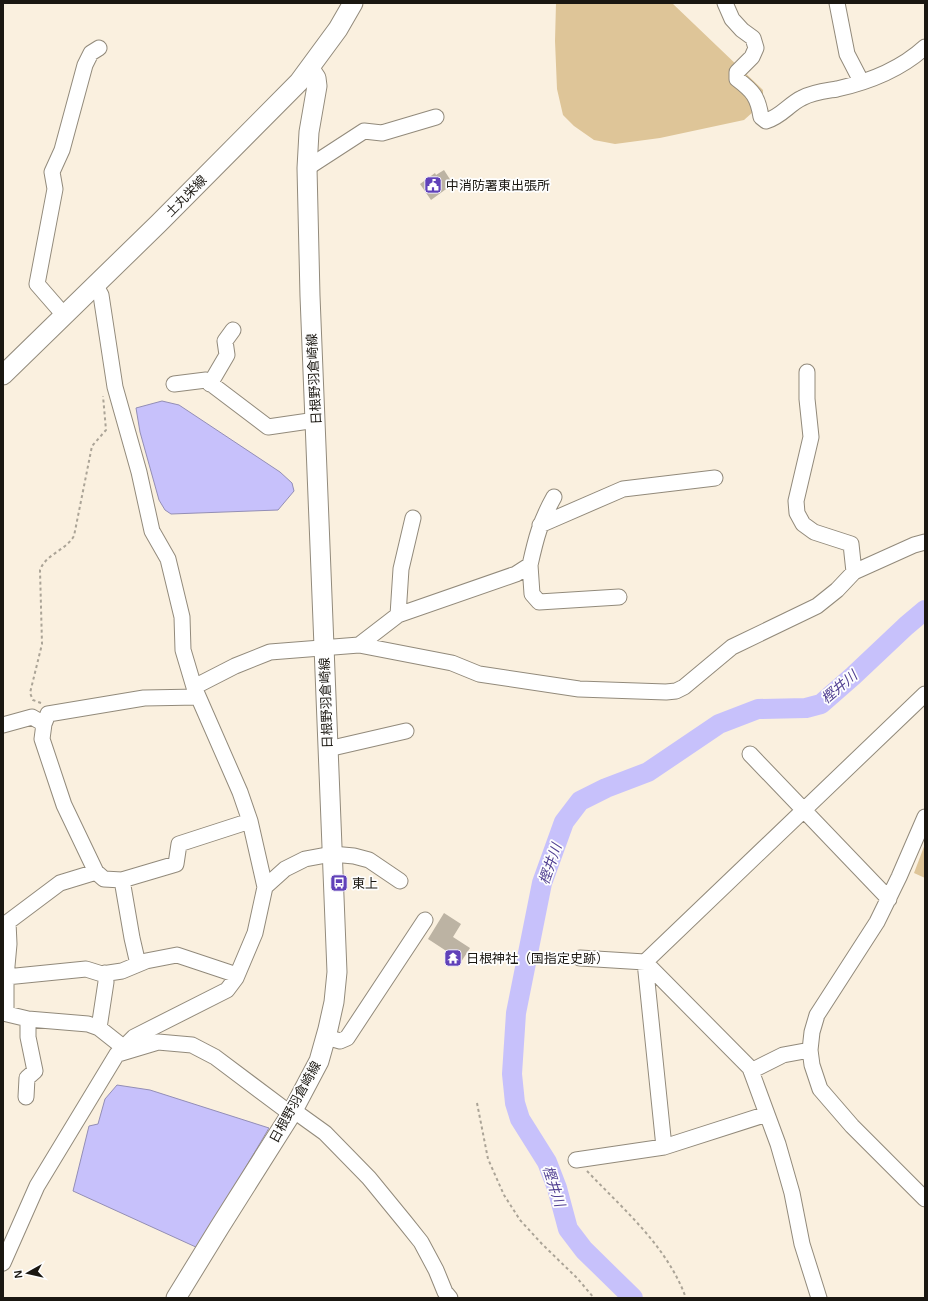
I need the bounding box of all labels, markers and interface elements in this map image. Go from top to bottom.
street label: 土丸栄線 [162,172,210,220]
public building icon: 中消防署東出張所 [423,175,443,195]
place label: 中消防署東出張所 [446,178,550,193]
street label: 日根野羽倉崎線 [304,333,324,425]
street label: 日根野羽倉崎線 [317,657,335,749]
water label: 樫井川 [818,666,862,707]
water label: 樫井川 [536,840,565,886]
bus stop icon: 東上 [329,873,349,893]
place label: 東上 [352,876,378,891]
temple icon: 日根神社（国指定史跡） [443,948,463,968]
place label: 日根神社（国指定史跡） [466,951,609,966]
street label: 日根野羽倉崎線 [266,1059,324,1145]
water label: 樫井川 [540,1164,569,1210]
north arrow [8,1253,48,1293]
text: N [12,1270,25,1279]

